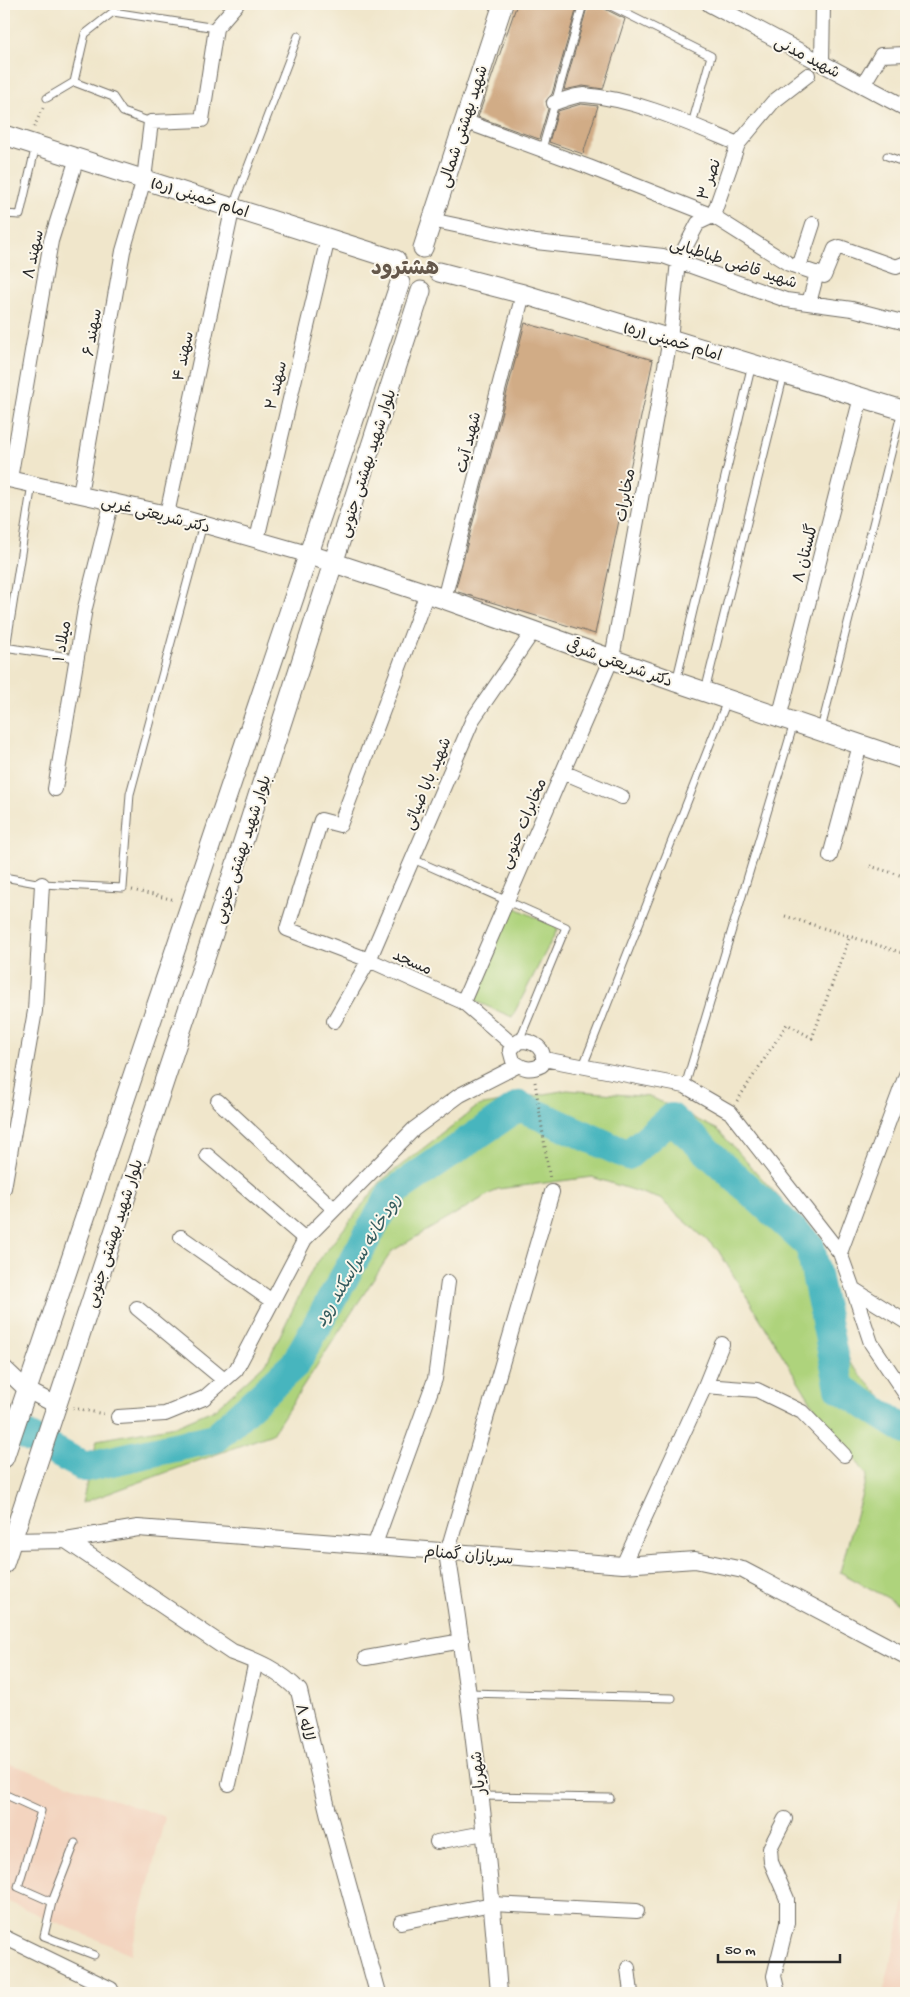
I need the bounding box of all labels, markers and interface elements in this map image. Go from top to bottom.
street label: شهيد مدنی [770,34,842,84]
street label: شهید بهشتی شمالی [437,64,494,191]
street label: نصر ۳ [695,157,727,203]
street label: امام خمینی (ره) [147,175,250,224]
street label: سهند ۸ [21,228,50,281]
street label: شهید قاضی طباطبایی [667,236,799,295]
district label: هشترود [371,258,439,283]
street label: سهند ۶ [81,307,108,358]
street label: امام خمینی (ره) [620,319,724,367]
street label: سهند ۴ [171,330,200,383]
street label: سهند ۲ [264,360,293,412]
street label: بلوار شهید بهشتی جنوبی [336,387,402,541]
street label: شهید آیت [453,410,487,475]
street label: مخابرات [613,468,641,524]
street label: دکتر شریعتی غربی [99,494,212,539]
street label: گلستان ۸ [788,522,824,585]
street label: میلاد ۱ [51,620,77,664]
street label: دکتر شریعتی شرقی [563,634,676,693]
street label: شهيد بابا ضيائی [401,735,457,834]
street label: بلوار شهید بهشتی جنوبی [211,773,277,927]
street label: مخابرات جنوبی [498,776,553,872]
street label: مسجد [389,947,434,981]
street label: بلوار شهید بهشتی جنوبی [83,1157,149,1311]
water label: رودخانه سراسکند رود [310,1191,407,1331]
street label: سربازان گمنام [423,1541,514,1571]
street label: لاله ۸ [289,1702,316,1743]
street label: شهریار [469,1750,492,1797]
scale bar [718,1932,840,1964]
text: 50 m [725,1942,756,1960]

